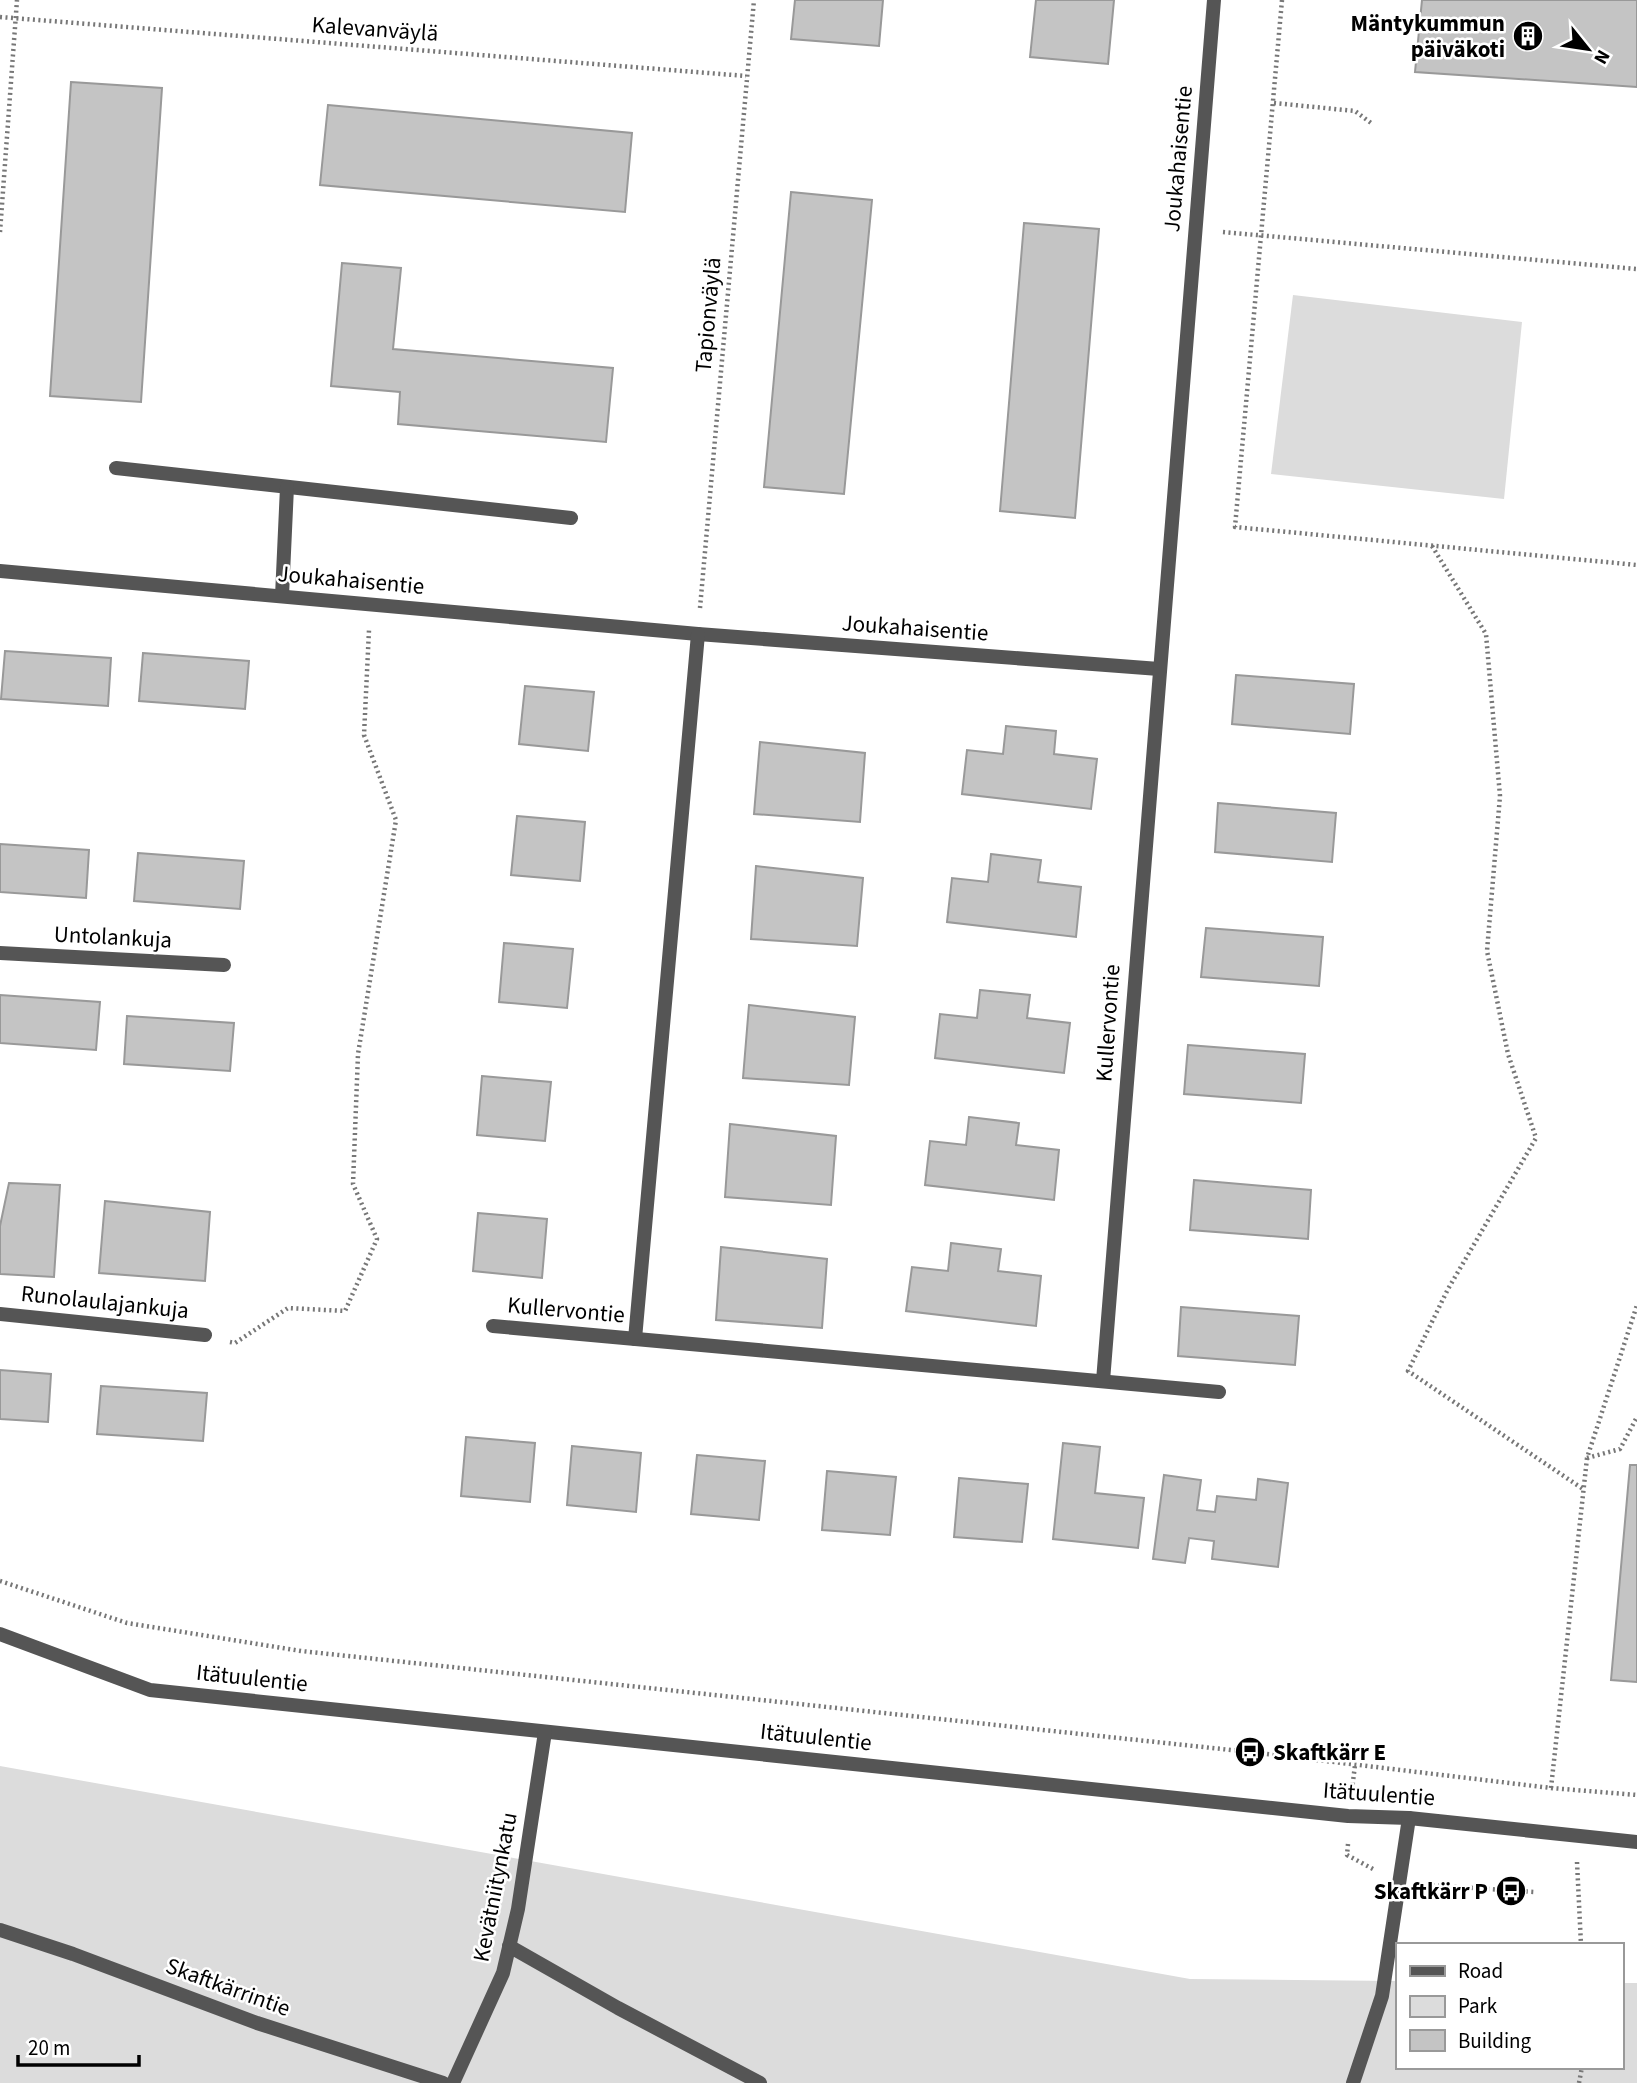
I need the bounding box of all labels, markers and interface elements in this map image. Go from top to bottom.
place label: Mäntykummun päiväkoti [1351,7,1505,66]
street label: Kalevanväylä [311,8,439,50]
north arrow [1553,14,1623,84]
building icon: Mäntykummun päiväkoti [1511,19,1545,53]
text: N [1587,45,1616,69]
street label: Joukahaisentie [1155,84,1201,234]
street label: Tapionväylä [687,256,729,374]
street label: Joukahaisentie [276,557,426,603]
street label: Joukahaisentie [841,606,989,650]
street label: Untolankuja [53,917,173,957]
street label: Kullervontie [1087,963,1129,1083]
street label: Runolaulajankuja [19,1277,191,1327]
street label: Kullervontie [506,1288,626,1332]
street label: Itätuulentie [195,1656,309,1700]
street label: Itätuulentie [759,1715,873,1759]
bus stop icon: Skaftkärr E [1233,1735,1267,1769]
place label: Skaftkärr E [1273,1736,1386,1769]
street label: Itätuulentie [1322,1774,1436,1814]
street label: Kevätniitynkatu [464,1809,526,1965]
bus stop icon: Skaftkärr P [1494,1874,1528,1908]
place label: Skaftkärr P [1374,1875,1488,1908]
legend [1396,1943,1623,2069]
street label: Skaftkärrintie [161,1949,295,2025]
text: Road [1458,1956,1503,1986]
text: Park [1458,1991,1498,2021]
scale bar [18,2024,138,2068]
text: Building [1458,2026,1532,2056]
text: 20 m [28,2033,70,2063]

